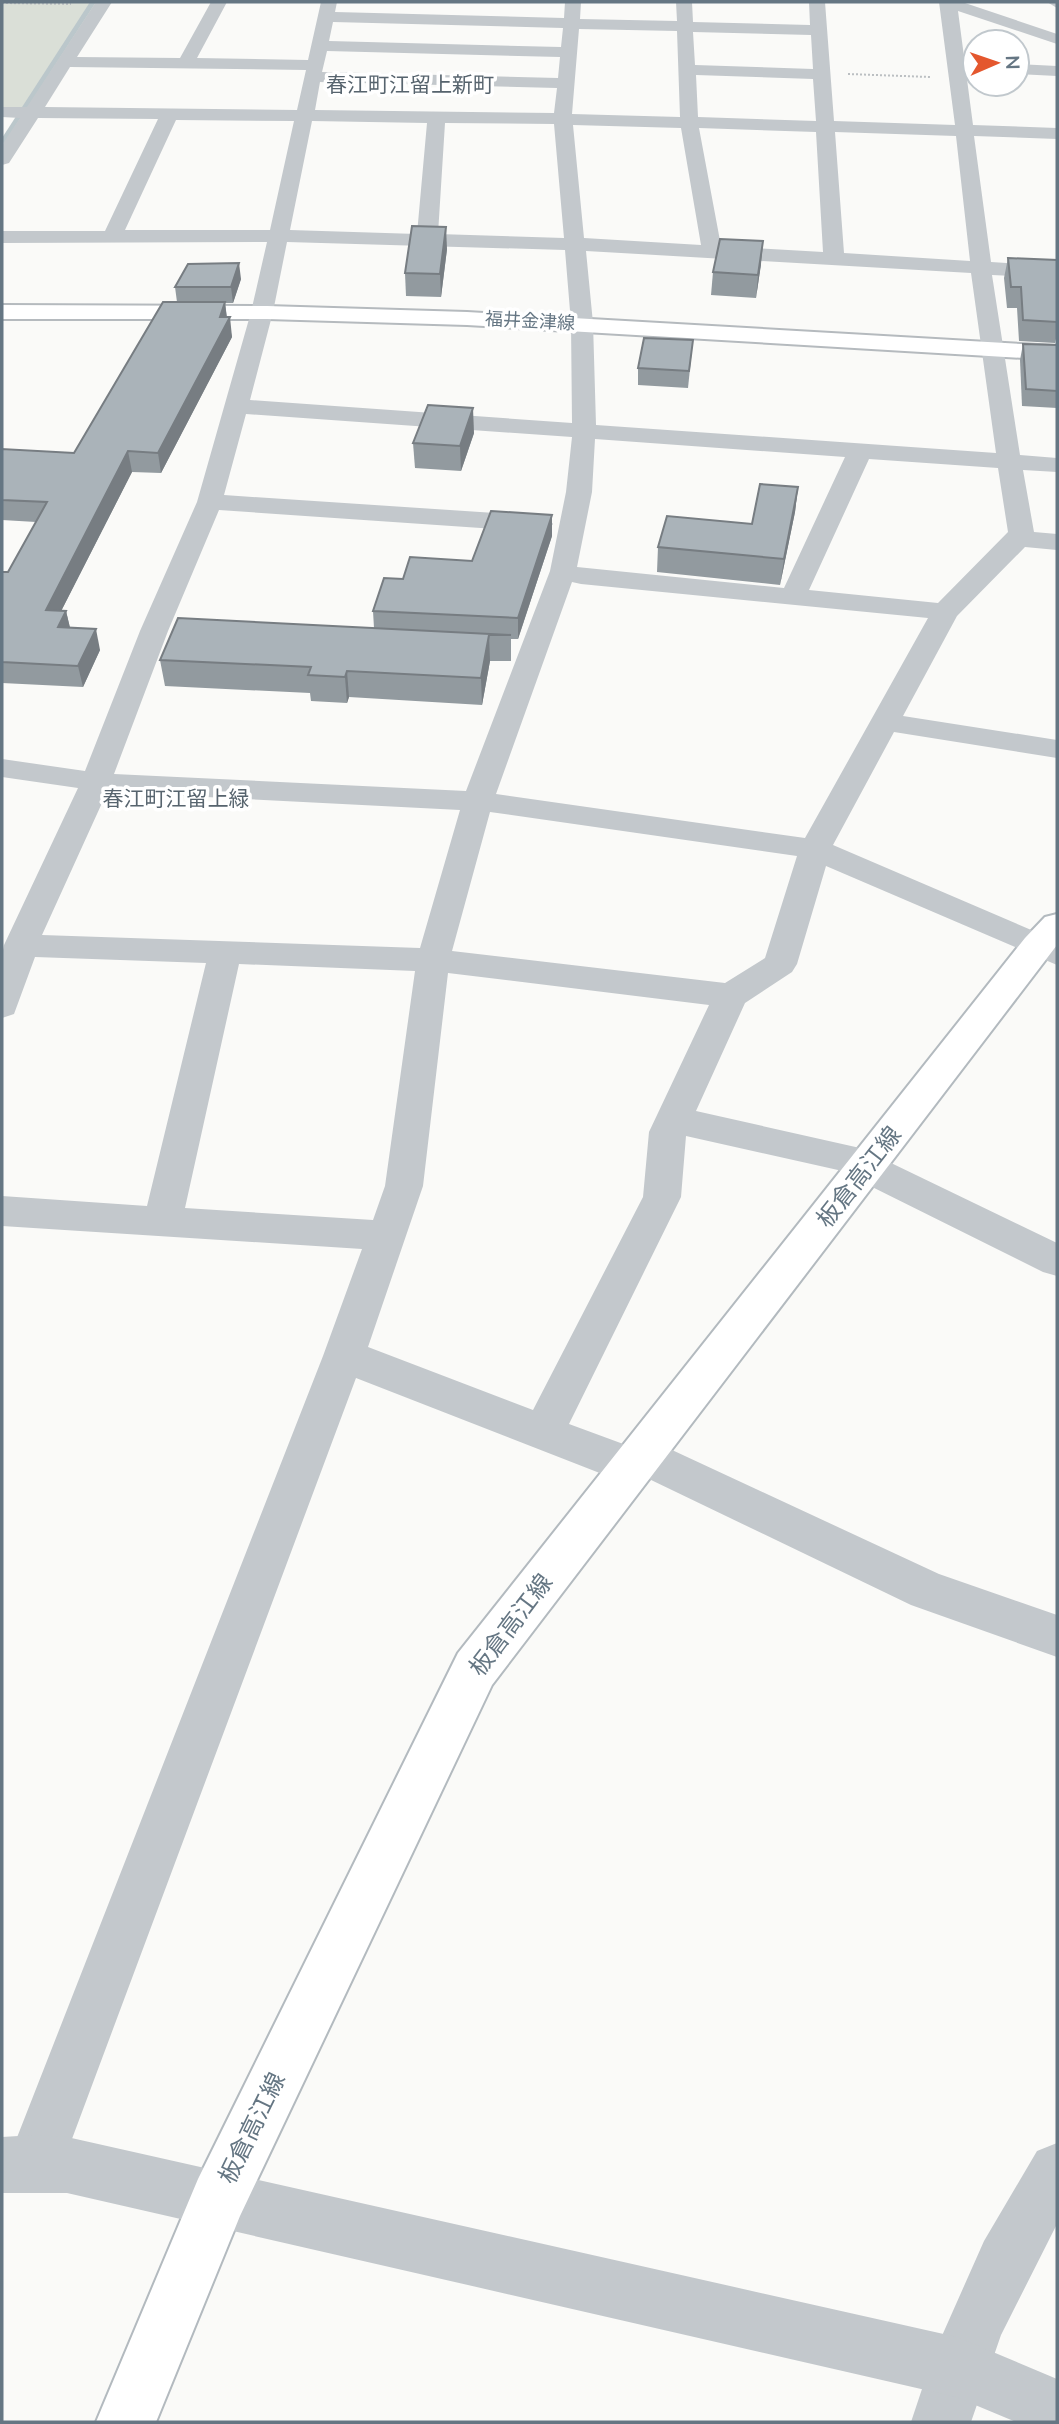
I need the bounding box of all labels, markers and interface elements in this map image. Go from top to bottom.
north arrow [961,28,1031,98]
text: N [1001,55,1025,70]
district label: 春江町江留上新町 [326,71,494,97]
street label: 福井金津線 [484,307,576,334]
district label: 春江町江留上緑 [103,785,250,811]
street label: 板倉高江線 [809,1120,907,1233]
street label: 板倉高江線 [462,1567,558,1681]
street label: 板倉高江線 [211,2067,291,2188]

